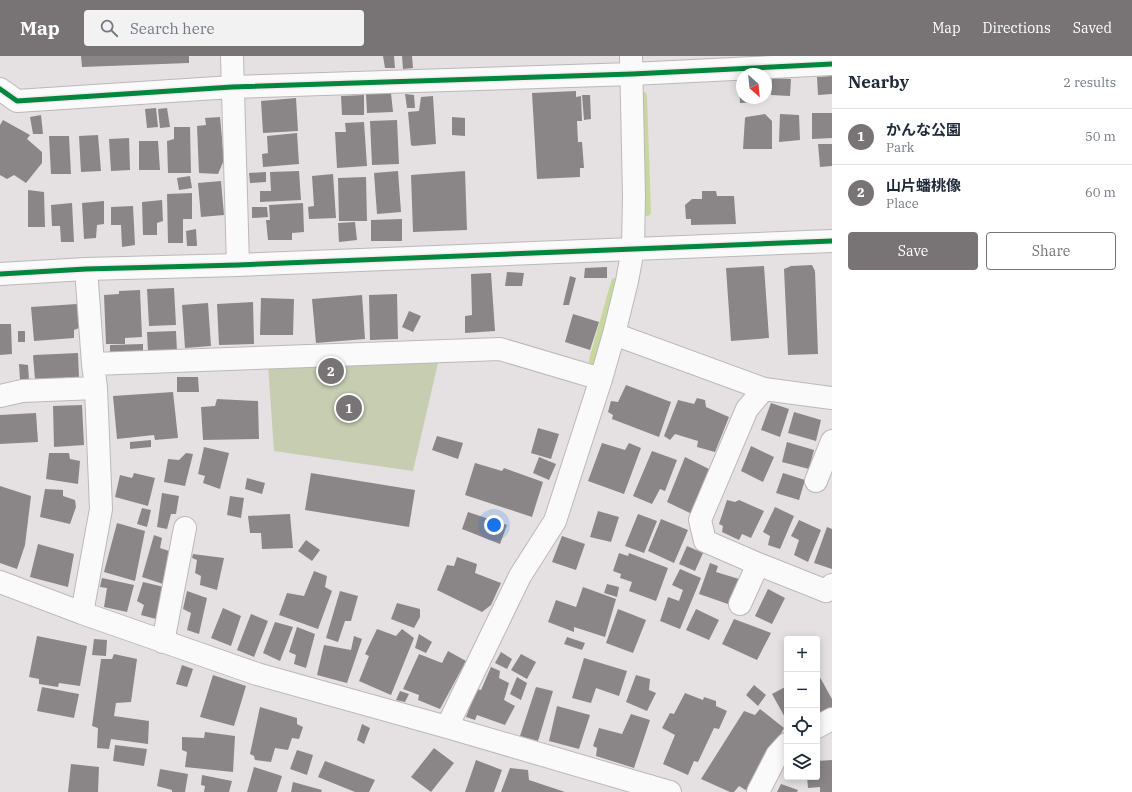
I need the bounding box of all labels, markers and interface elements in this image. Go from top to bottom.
search box [84,10,364,46]
text: Map [20,16,60,40]
icon: search [98,17,120,39]
text: Search here [130,19,214,38]
text: Map [932,19,961,37]
text: Directions [983,19,1051,37]
text: Saved [1073,19,1112,37]
north arrow [736,68,772,104]
text: Nearby [848,71,909,93]
text: 2 results [1063,74,1116,91]
text: かんな公園 [886,120,961,139]
text: 1 [857,128,865,145]
text: 50 m [1085,128,1116,145]
text: Park [886,139,914,156]
text: 山片蟠桃像 [886,176,961,195]
text: 2 [857,184,865,201]
text: 60 m [1085,184,1116,201]
text: Place [886,195,919,212]
button: Save [848,232,978,270]
button: Share [986,232,1116,270]
pin: 2 [318,356,344,386]
pin: 1 [336,393,362,423]
your location [484,515,504,535]
map controls [784,636,820,780]
button: + [784,636,820,672]
button: − [784,672,820,708]
button: locate [784,708,820,744]
button: layers [784,744,820,780]

